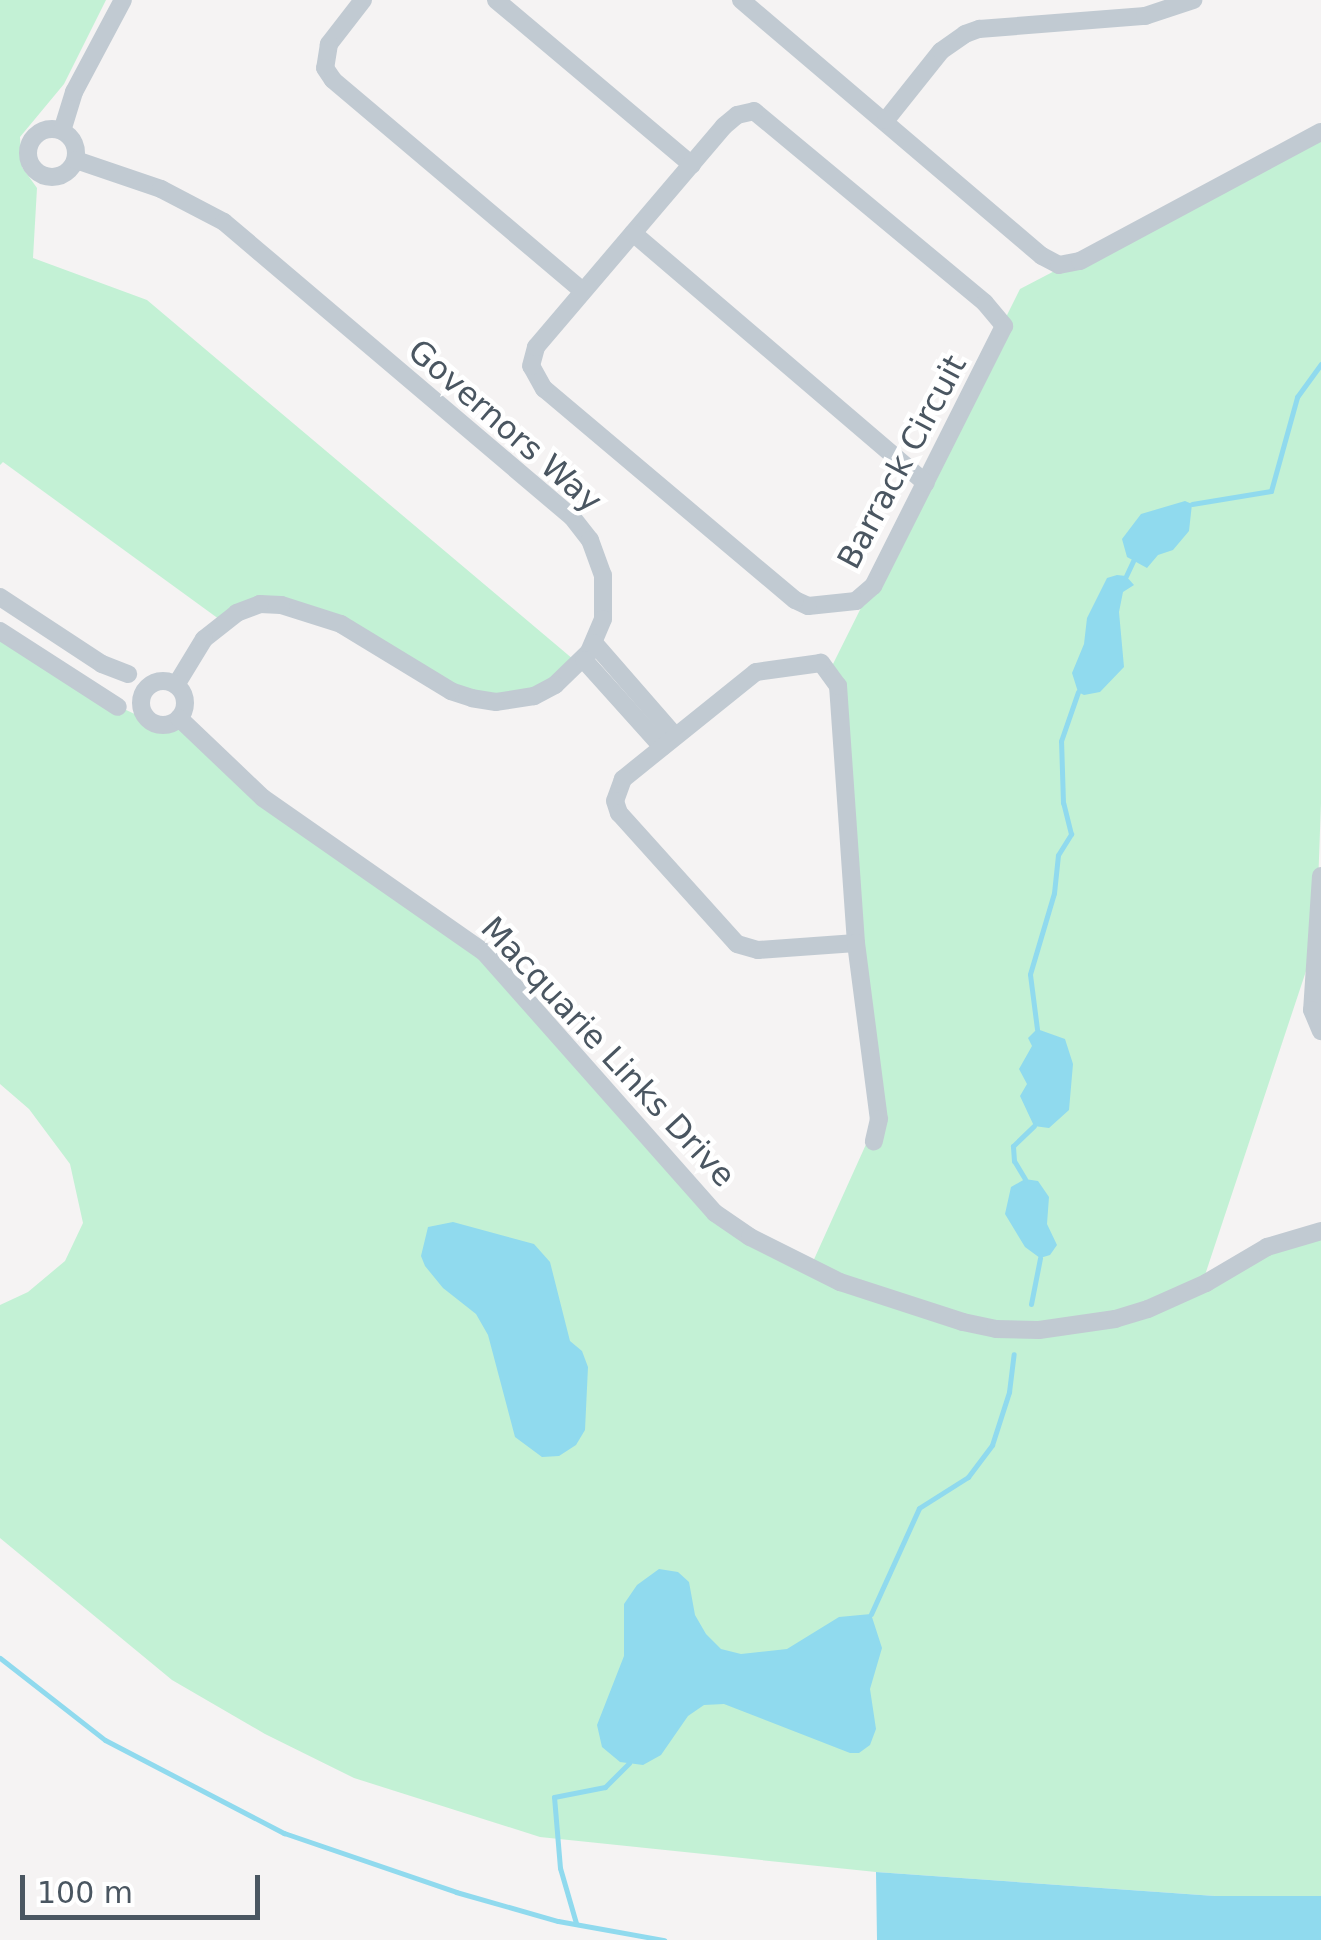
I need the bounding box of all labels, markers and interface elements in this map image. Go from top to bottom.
street label: Governors Way [400,332,610,520]
street label: Barrack Circuit [830,349,974,575]
street label: Macquarie Links Drive [473,909,743,1195]
scale bar [25,1855,265,1917]
text: 100 m [37,1875,133,1910]

